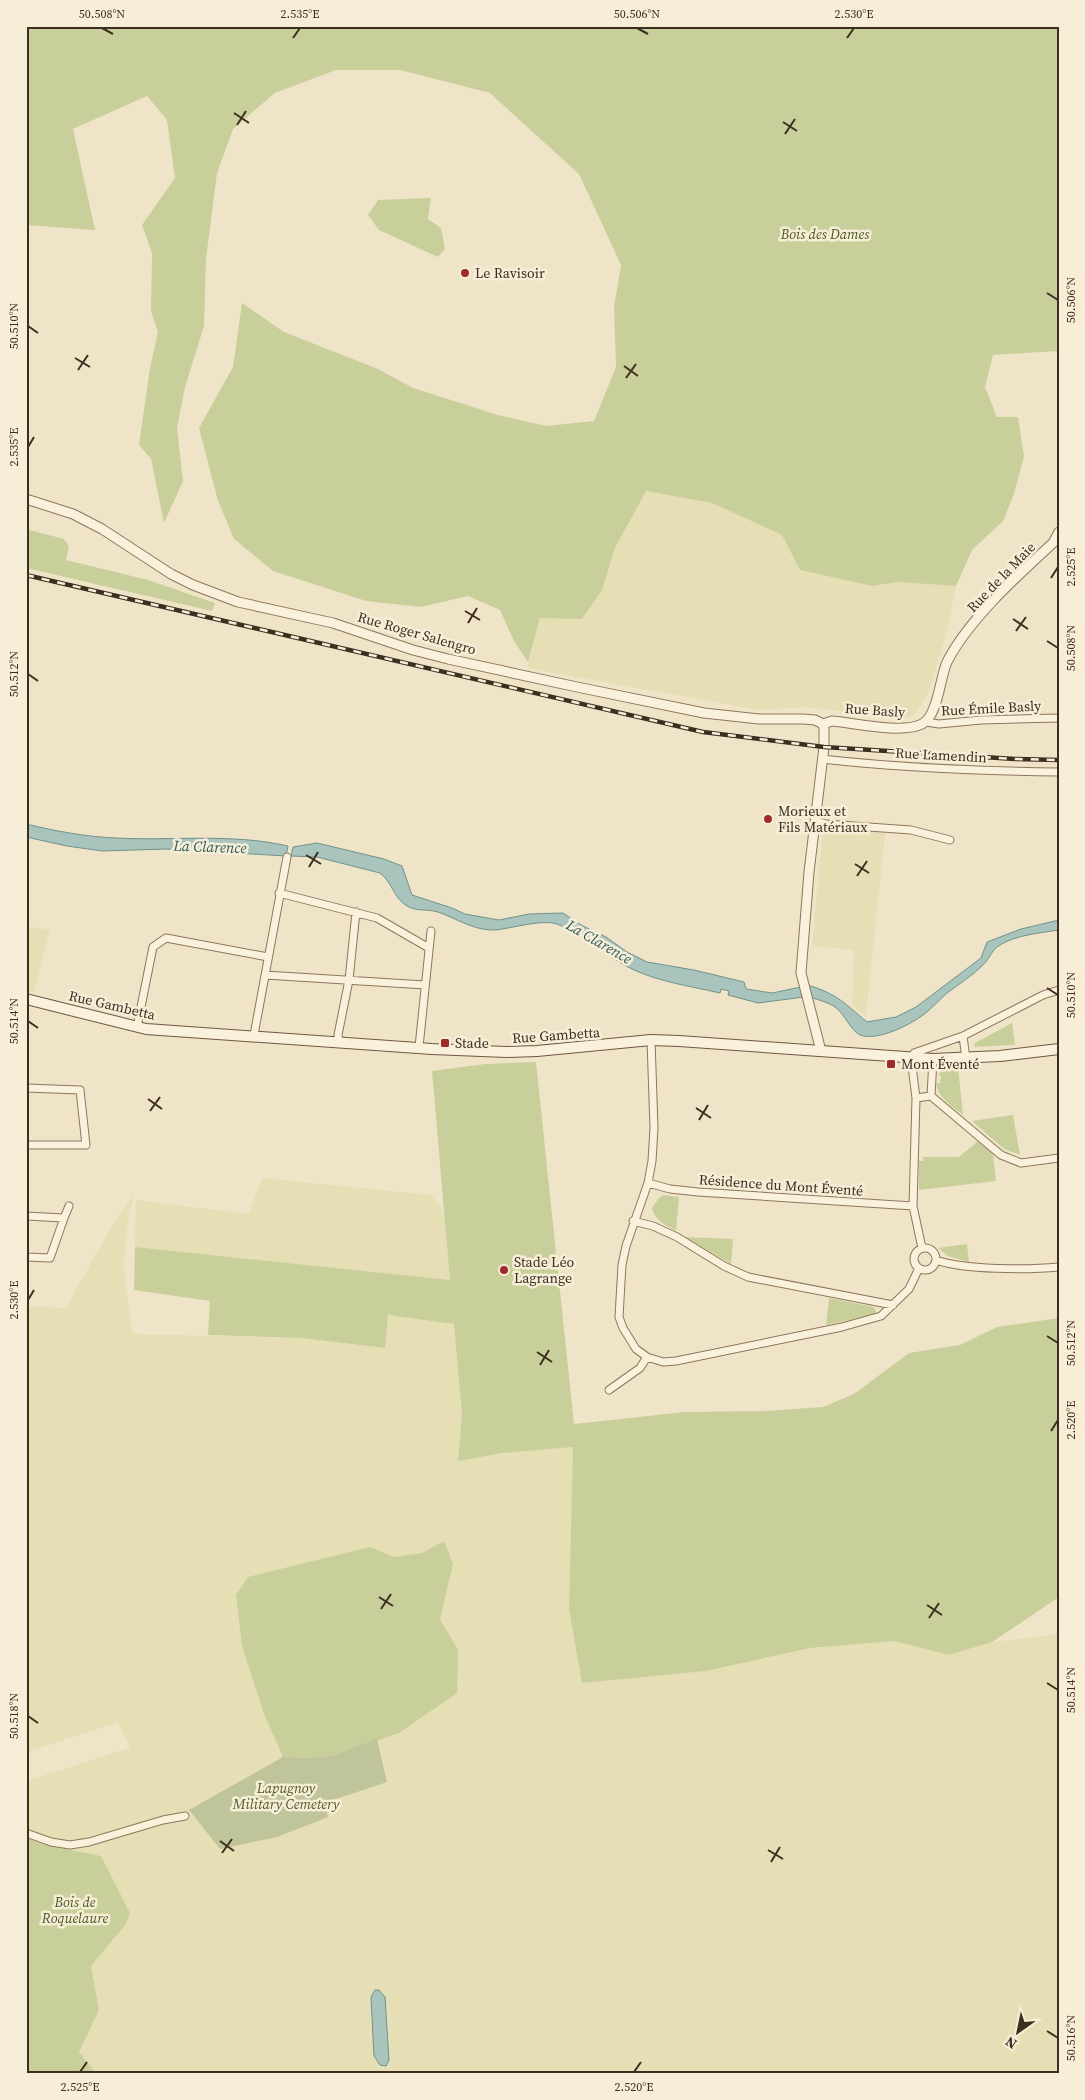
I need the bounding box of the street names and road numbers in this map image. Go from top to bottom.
street label: Rue de la Maie [962,537,1040,617]
street label: Rue Roger Salengro [355,607,479,660]
street label: Rue Émile Basly [940,695,1042,721]
street label: Rue Basly [844,698,907,722]
street label: Rue Lamendin [895,743,988,767]
street label: Rue Gambetta [67,985,158,1025]
street label: Rue Gambetta [511,1022,602,1048]
street label: Résidence du Mont Éventé [698,1169,864,1201]

